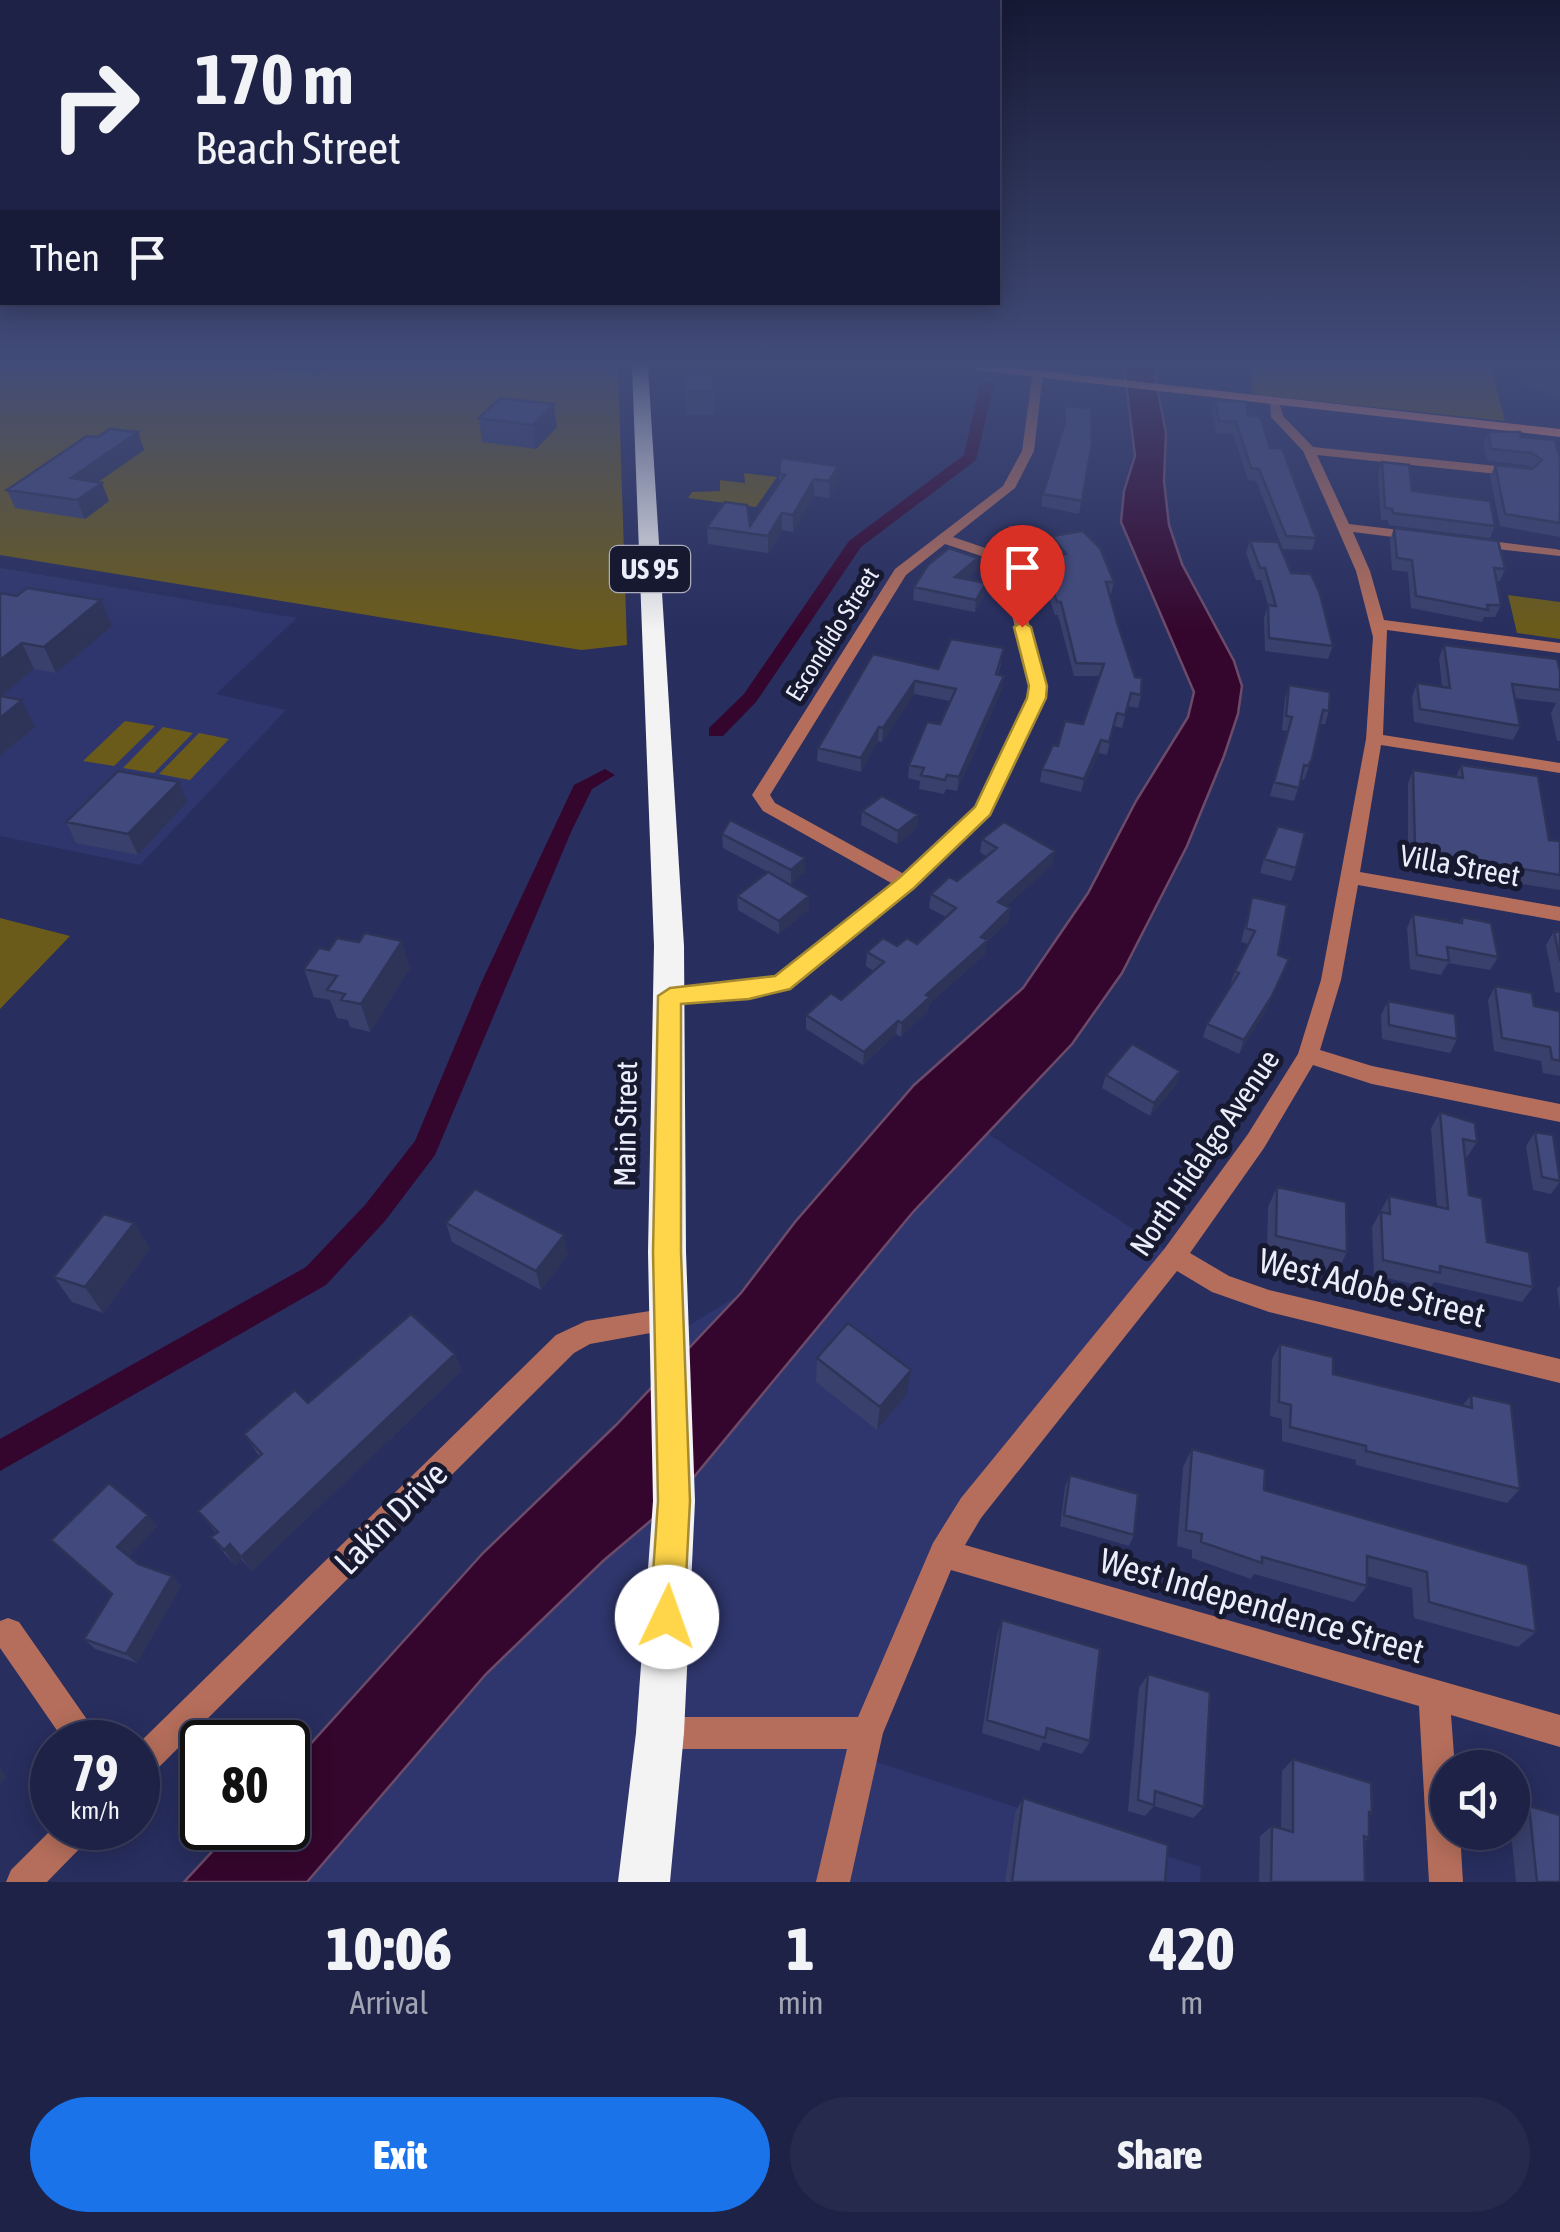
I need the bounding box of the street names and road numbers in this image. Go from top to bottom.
road number: US 95 [610,546,690,592]
street label: Escondido Street [780,562,884,706]
street label: Villa Street [1397,838,1523,892]
street label: North Hidalgo Avenue [1123,1043,1286,1262]
street label: Main Street [607,1061,643,1187]
street label: West Adobe Street [1255,1240,1489,1334]
street label: Lakin Drive [326,1453,455,1582]
street label: West Independence Street [1096,1540,1429,1670]

